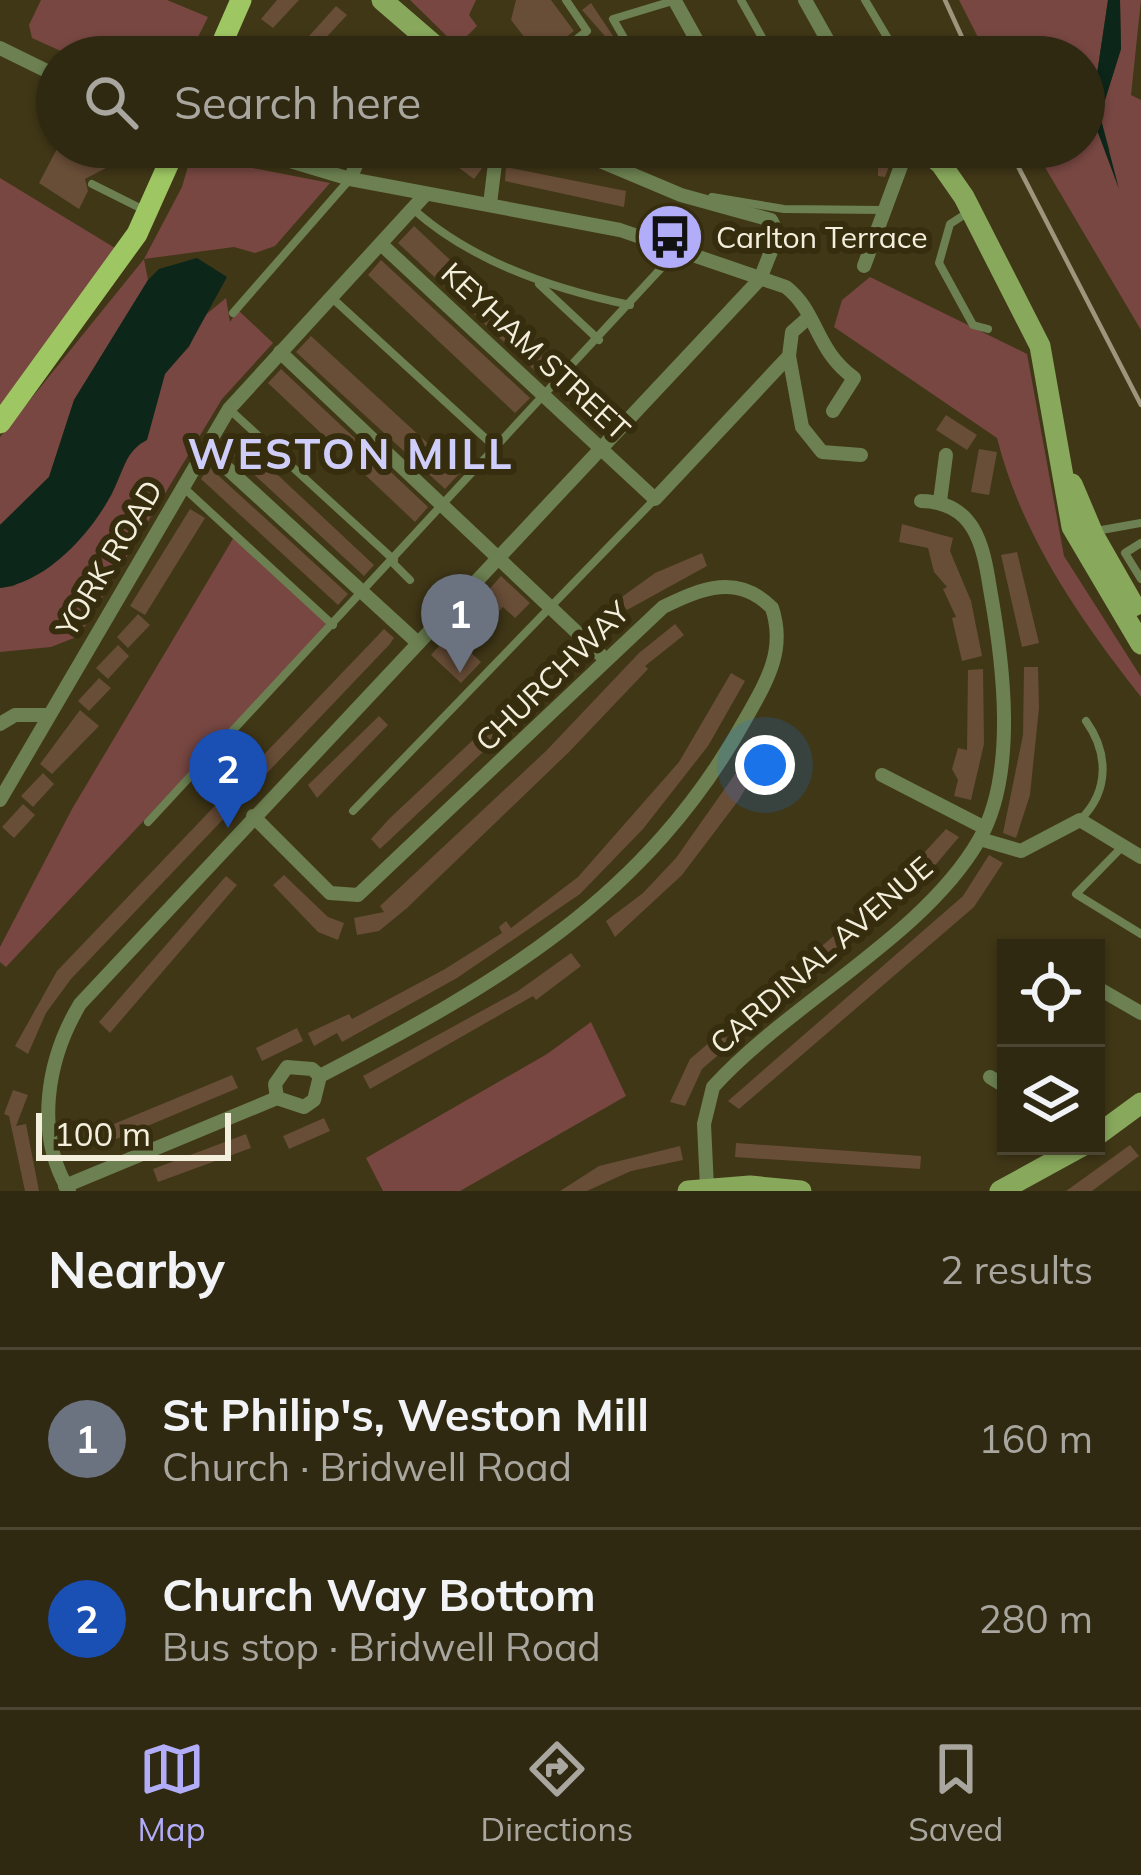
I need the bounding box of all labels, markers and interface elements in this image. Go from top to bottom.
search box [36,36,1105,168]
icon: search [78,69,144,135]
text: Search here [174,74,421,130]
bus stop icon: Carlton Terrace [635,202,705,272]
place label: Carlton Terrace [716,218,928,256]
street label: KEYHAM STREET [434,254,638,448]
district label: WESTON MILL [187,427,515,480]
street label: YORK ROAD [47,473,170,644]
pin: 1 [421,574,499,673]
street label: CHURCHWAY [467,592,638,759]
pin: 2 [189,729,267,828]
your location [735,735,795,795]
street label: CARDINAL AVENUE [702,848,940,1062]
map controls [997,939,1105,1155]
button: locate [997,939,1105,1047]
button: layers [997,1047,1105,1155]
scale bar [36,1107,231,1160]
text: 100 m [54,1113,151,1154]
text: Nearby [48,1237,225,1301]
text: 2 results [940,1245,1093,1294]
text: St Philip's, Weston Mill [162,1386,649,1442]
text: 1 [75,1414,99,1463]
text: 160 m [978,1414,1093,1463]
text: Church · Bridwell Road [162,1442,572,1491]
text: Church Way Bottom [162,1566,596,1622]
text: 2 [75,1594,99,1643]
text: 280 m [978,1594,1093,1643]
text: Bus stop · Bridwell Road [162,1622,601,1671]
tab: Map [138,1736,205,1849]
tab: Directions [481,1736,633,1849]
tab: Saved [908,1736,1003,1849]

